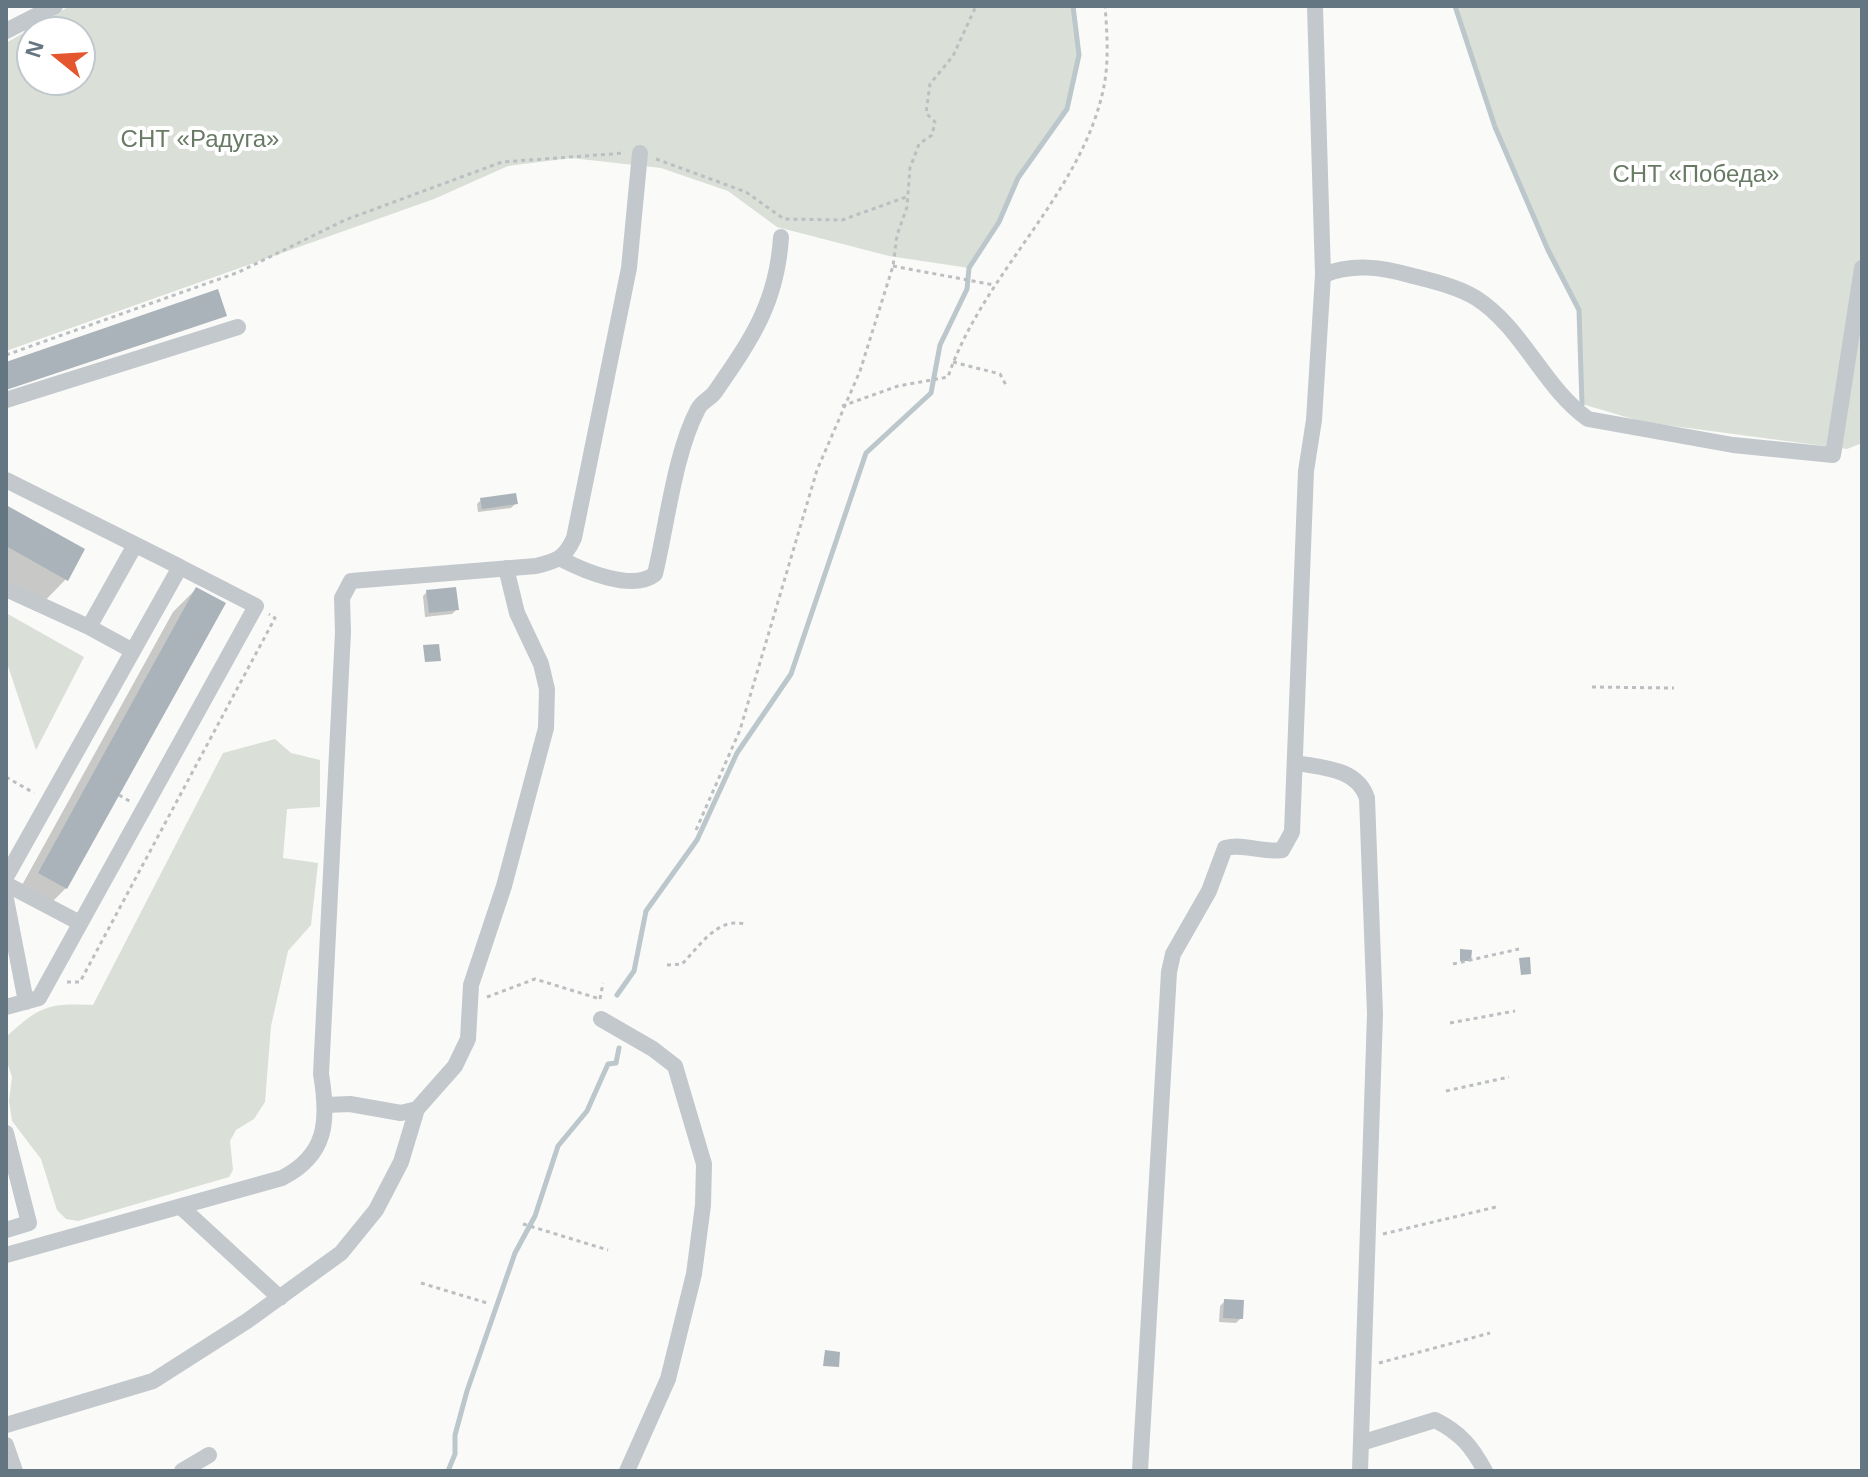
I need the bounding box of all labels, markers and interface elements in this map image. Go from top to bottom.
north arrow [16,16,96,96]
text: N [20,38,49,60]
park label: СНТ «Радуга» [121,126,279,154]
park label: СНТ «Победа» [1613,161,1779,189]

